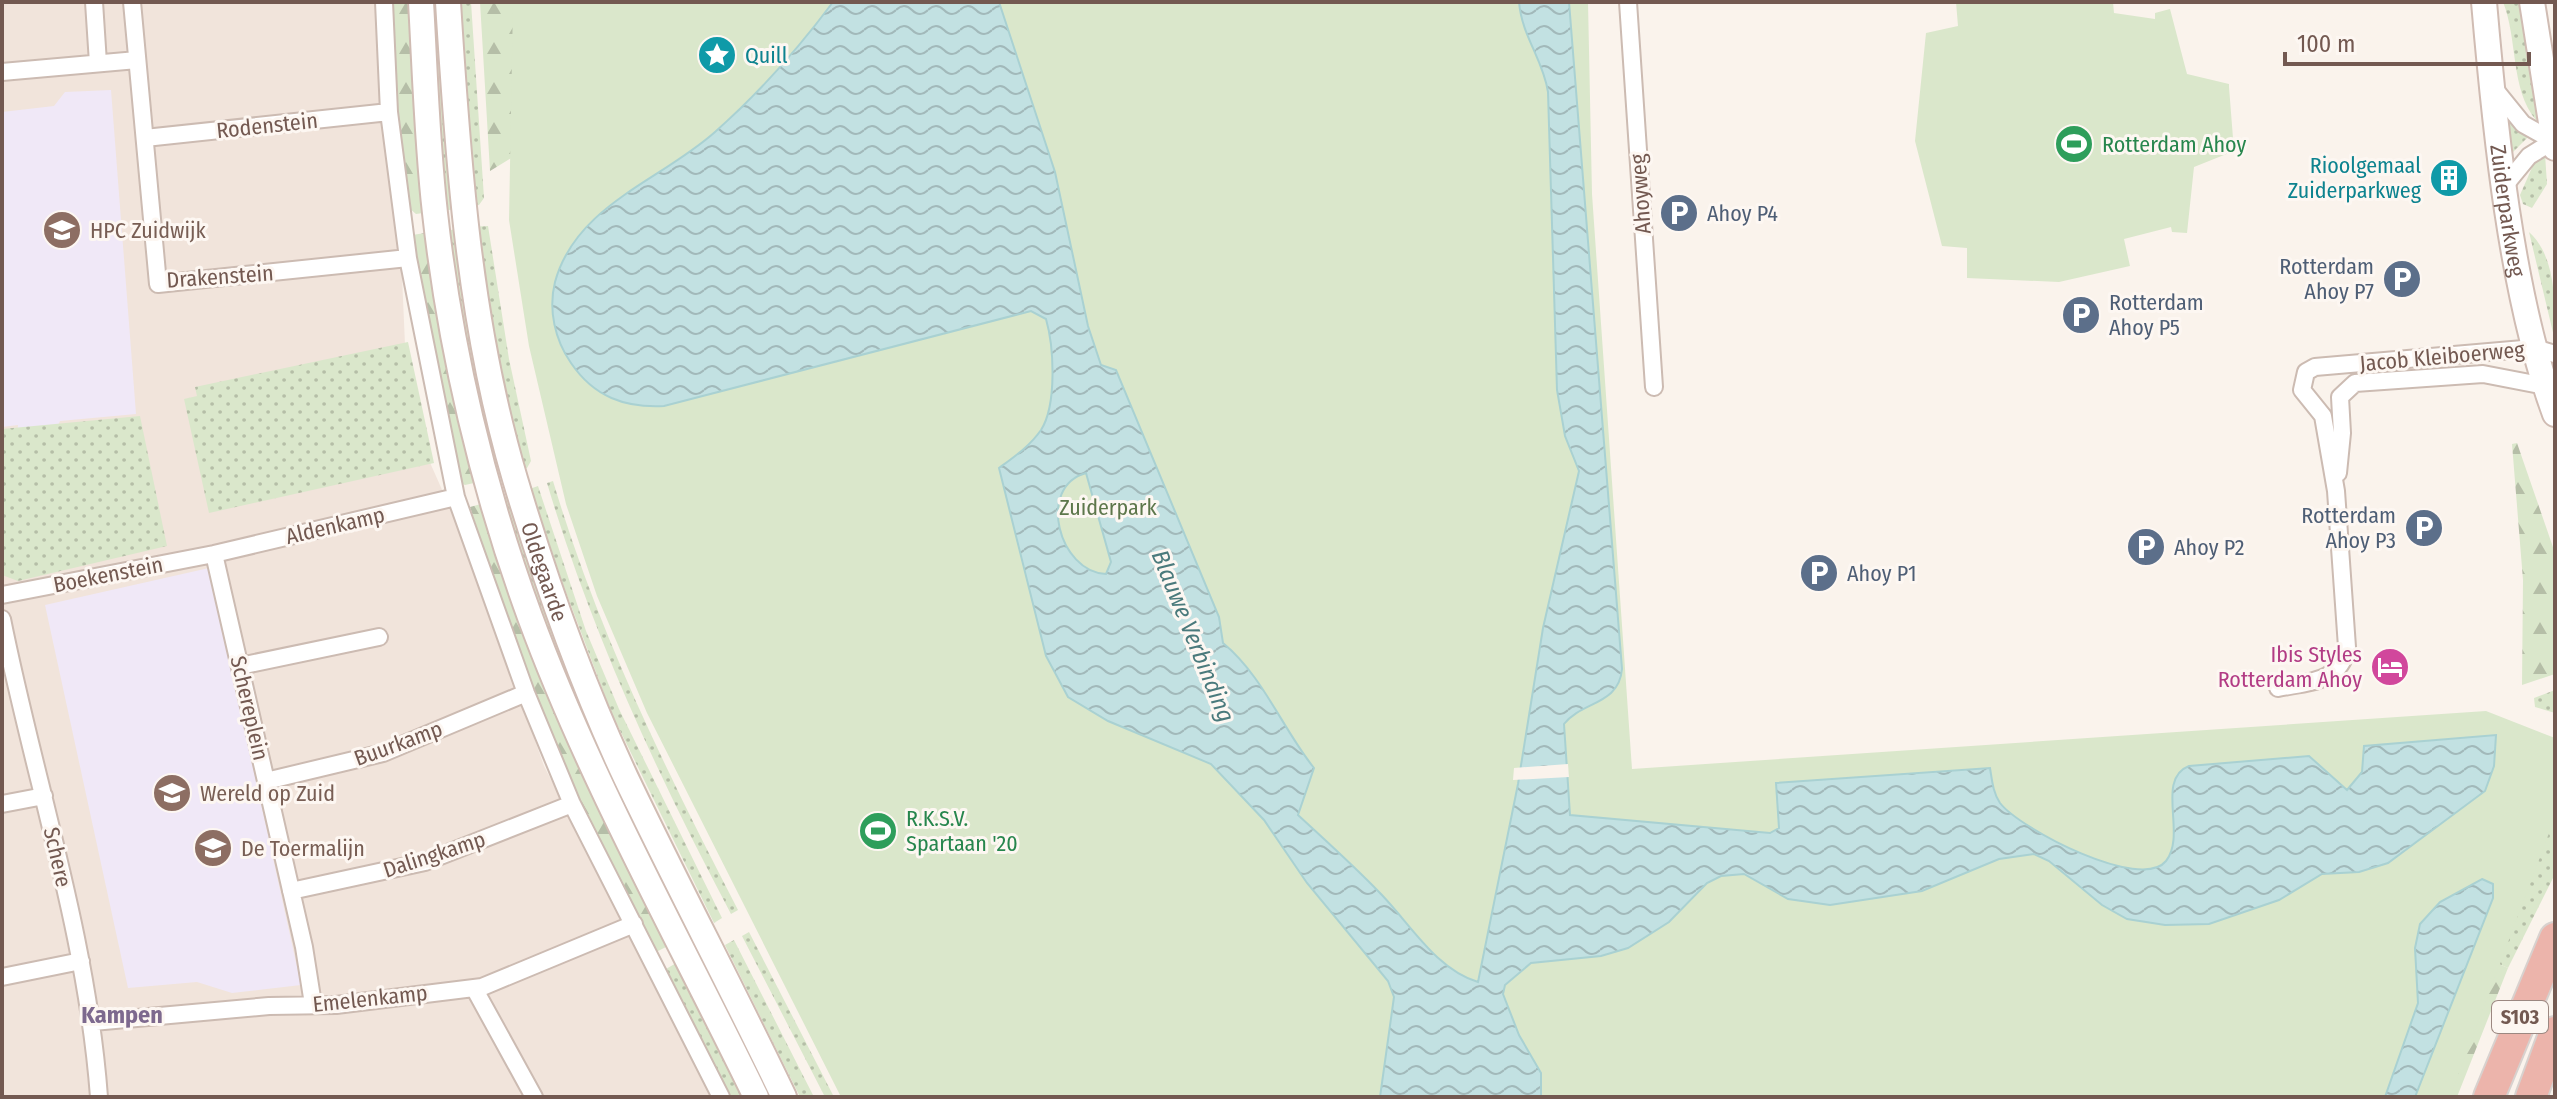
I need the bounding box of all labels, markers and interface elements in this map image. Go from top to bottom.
scale bar [2285,16,2529,66]
text: 100 m [2297,30,2355,58]
place icon: Quill [696,34,738,76]
place label: Quill [745,42,788,69]
street label: Rodenstein [215,107,319,144]
sports icon: Rotterdam Ahoy [2053,123,2095,165]
place label: Rotterdam Ahoy [2102,131,2247,158]
street label: Zuiderparkweg [2484,143,2531,280]
street label: Ahoyweg [1624,152,1657,235]
place label: Rioolgemaal Zuiderparkweg [2288,152,2422,204]
building icon: Rioolgemaal Zuiderparkweg [2428,157,2470,199]
parking icon: Ahoy P4 [1658,192,1700,234]
place label: Ahoy P4 [1707,200,1778,227]
school or university icon: HPC Zuidwijk [41,209,83,251]
place label: HPC Zuidwijk [90,217,206,244]
place label: Rotterdam Ahoy P7 [2279,253,2374,305]
parking icon: Rotterdam Ahoy P7 [2381,258,2423,300]
street label: Drakenstein [166,259,275,294]
place label: Rotterdam Ahoy P5 [2109,289,2204,341]
parking icon: Rotterdam Ahoy P5 [2060,294,2102,336]
street label: Jacob Kleiboerweg [2358,336,2526,377]
park label: Zuiderpark [1059,494,1158,521]
street label: Aldenkamp [283,501,387,550]
place label: Rotterdam Ahoy P3 [2301,502,2396,554]
parking icon: Rotterdam Ahoy P3 [2403,507,2445,549]
street label: Oldegaarde [515,519,574,625]
parking icon: Ahoy P2 [2125,526,2167,568]
place label: Ahoy P2 [2174,534,2244,561]
water label: Blauwe Verbinding [1146,546,1240,726]
street label: Boekenstein [51,551,165,598]
parking icon: Ahoy P1 [1798,552,1840,594]
place label: Ahoy P1 [1847,560,1917,587]
place label: Ibis Styles Rotterdam Ahoy [2218,641,2362,693]
hotel icon: Ibis Styles Rotterdam Ahoy [2369,646,2411,688]
street label: Schereplein [224,653,275,763]
street label: Buurkamp [350,715,446,772]
school or university icon: Wereld op Zuid [151,772,193,814]
place label: Wereld op Zuid [200,780,335,807]
place label: R.K.S.V. Spartaan '20 [906,805,1018,857]
sports icon: R.K.S.V. Spartaan '20 [857,810,899,852]
street label: Schere [38,824,77,890]
street label: Dalingkamp [380,825,489,884]
school or university icon: De Toermalijn [192,827,234,869]
place label: De Toermalijn [241,835,365,862]
street label: Emelenkamp [311,979,429,1018]
district label: Kampen [81,1001,163,1029]
road number: S103 [2492,1001,2548,1033]

